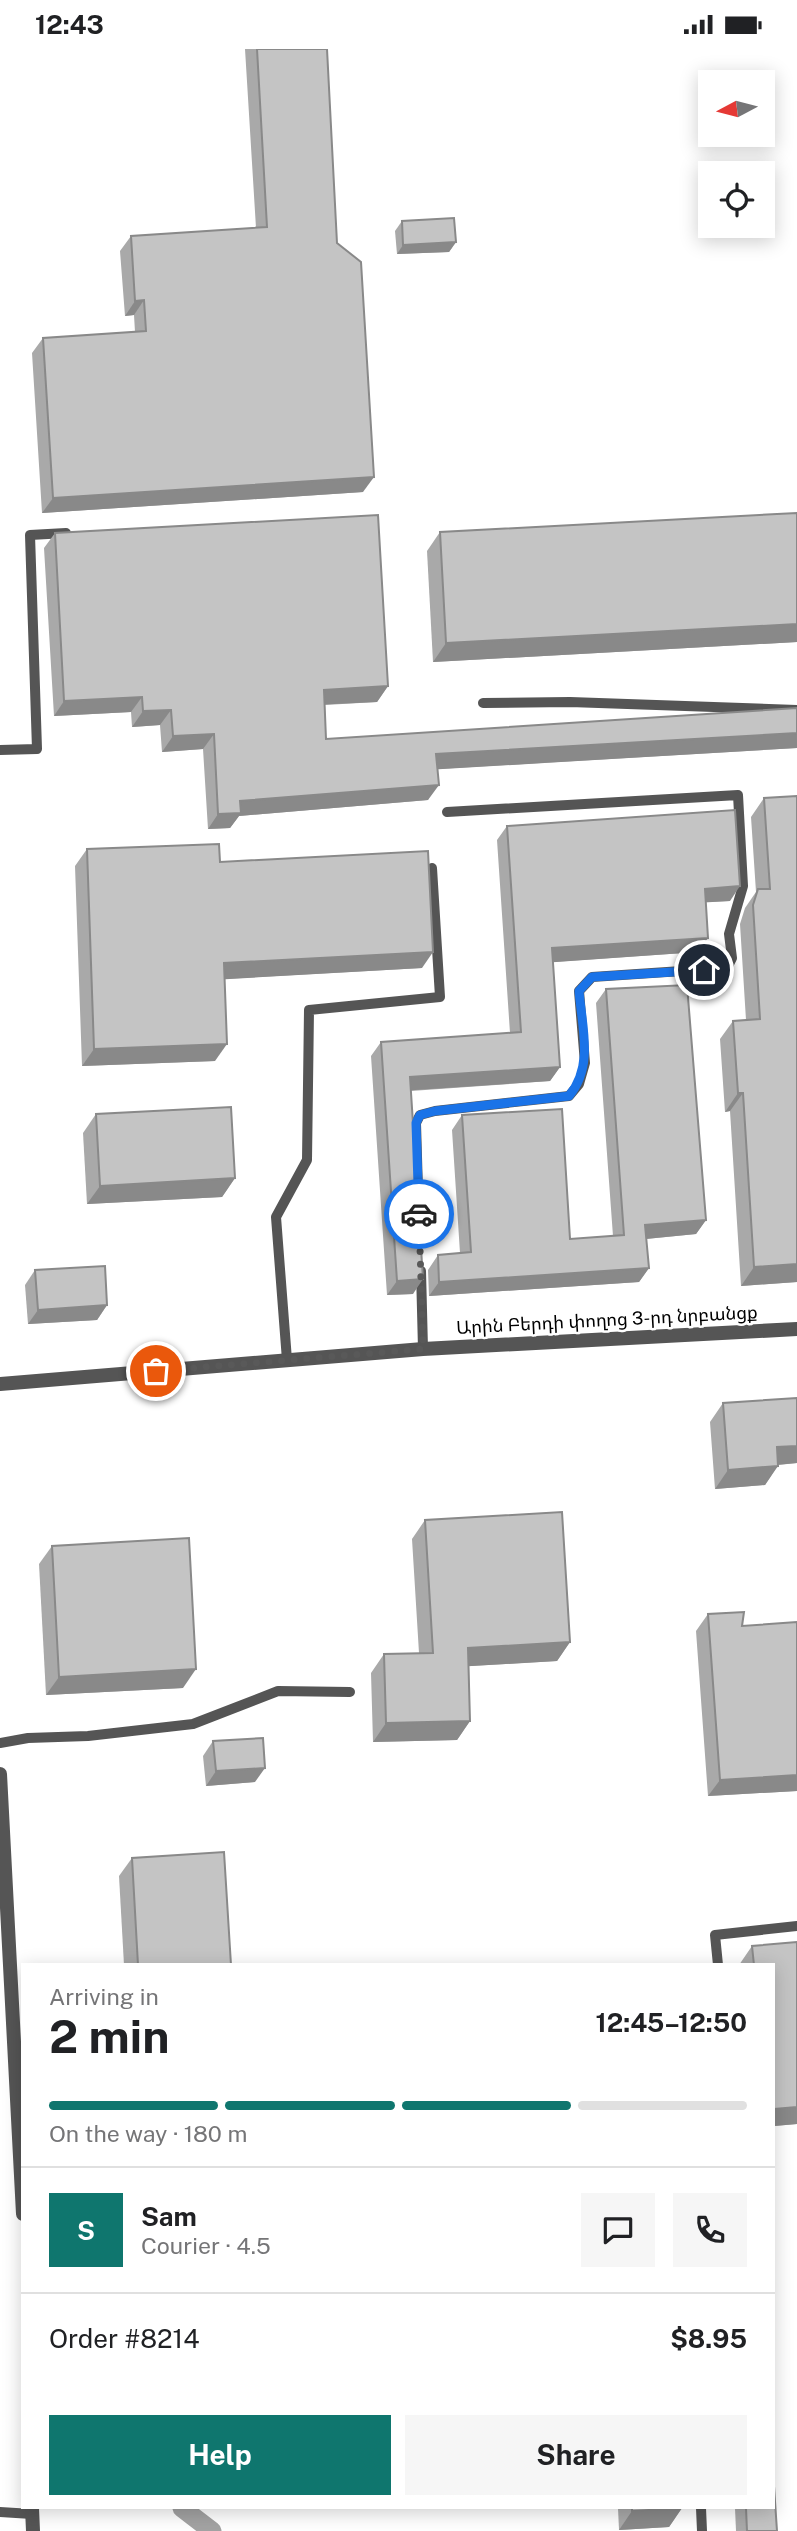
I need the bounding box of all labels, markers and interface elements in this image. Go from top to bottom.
text: 12:43 [35,9,104,40]
north arrow [698,70,775,147]
map controls [698,70,775,238]
button: locate [698,161,775,238]
pin [674,940,734,1000]
icon: home [685,951,723,989]
courier [384,1179,454,1249]
icon: car [400,1195,438,1233]
street label: Արին Բերդի փողոց 3-րդ նրբանցք [456,1301,758,1338]
pin [126,1341,186,1401]
icon: bag [137,1352,175,1390]
text: Arriving in [49,1983,159,2010]
text: 12:45–12:50 [596,2007,747,2038]
text: 2 min [49,2009,169,2063]
text: On the way · 180 m [49,2120,247,2147]
button: chat [581,2193,655,2267]
button: phone [673,2193,747,2267]
text: Sam [141,2201,197,2232]
text: S [77,2215,95,2246]
text: Courier · 4.5 [141,2232,271,2259]
text: Order #8214 [49,2323,200,2354]
text: $8.95 [670,2323,747,2354]
button: Help [49,2415,391,2495]
button: Share [405,2415,747,2495]

